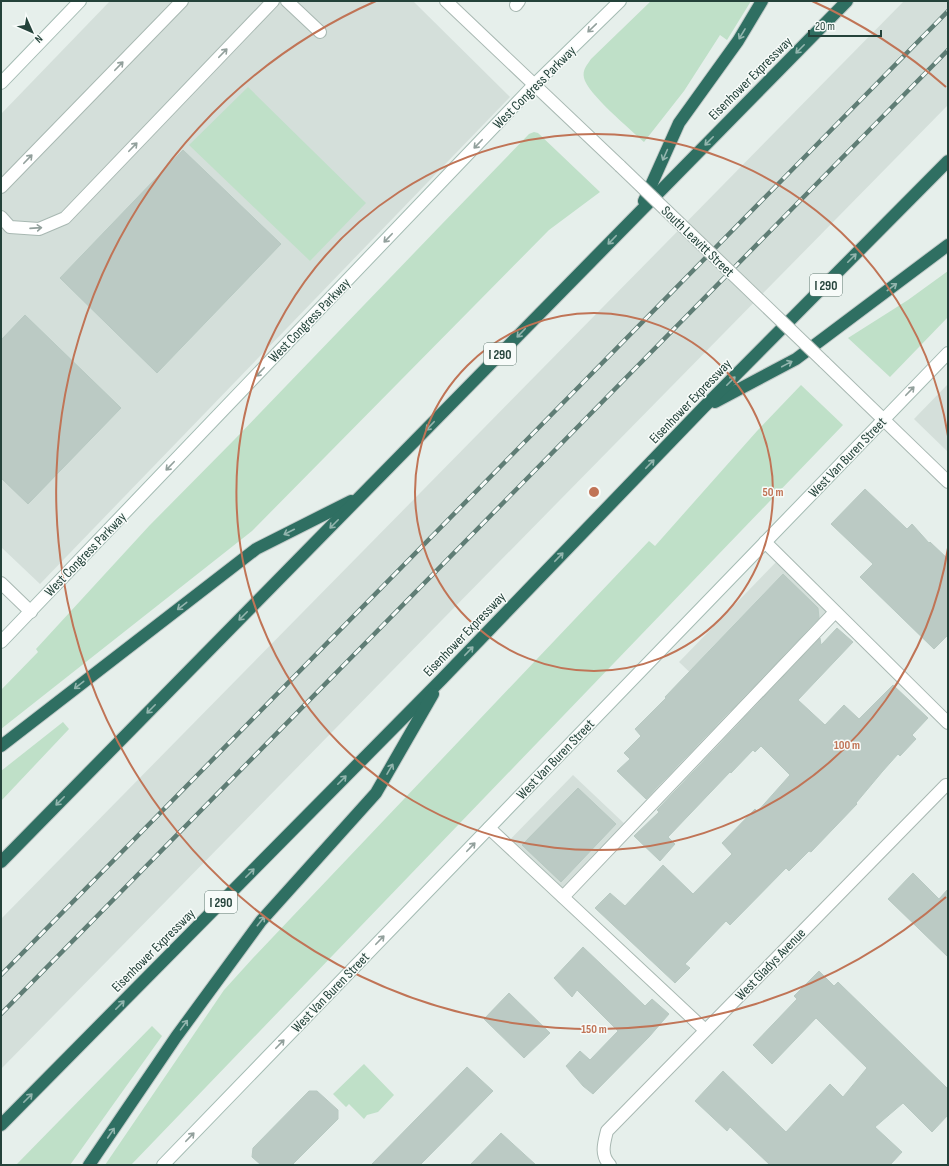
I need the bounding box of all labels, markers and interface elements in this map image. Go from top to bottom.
north arrow [12,12,52,52]
scale bar [809,12,881,38]
text: 20 m [815,19,835,34]
one-way arrow [587,23,597,33]
one-way arrow [738,28,746,39]
text: N [32,32,45,45]
street label: Eisenhower Expressway [705,33,796,124]
street label: West Congress Parkway [489,42,580,132]
one-way arrow [795,44,805,54]
one-way arrow [219,48,228,58]
one-way arrow [114,61,123,71]
one-way arrow [704,136,714,146]
one-way arrow [473,139,483,149]
one-way arrow [128,142,138,152]
one-way arrow [661,149,668,161]
one-way arrow [23,154,33,164]
street label: South Leavitt Street [658,202,738,280]
one-way arrow [29,225,42,232]
one-way arrow [384,232,393,242]
one-way arrow [607,235,616,245]
one-way arrow [847,253,856,263]
street label: West Congress Parkway [265,274,354,366]
road number: I 290 [810,274,842,296]
one-way arrow [886,283,897,292]
one-way arrow [516,328,525,338]
road number: I 290 [484,343,516,365]
street label: Eisenhower Expressway [646,355,735,447]
one-way arrow [781,360,793,367]
one-way arrow [255,367,264,377]
one-way arrow [726,376,735,386]
one-way arrow [906,386,915,396]
street label: West Van Buren Street [805,414,890,501]
one-way arrow [425,421,435,431]
one-way arrow [645,459,654,469]
one-way arrow [165,461,175,471]
centre of rings [587,485,601,499]
text: 50 m [763,485,783,500]
street label: West Congress Parkway [41,508,130,600]
one-way arrow [329,519,339,529]
one-way arrow [283,529,295,537]
one-way arrow [554,552,564,562]
street label: Eisenhower Expressway [420,588,509,680]
one-way arrow [177,602,188,610]
one-way arrow [238,611,248,621]
one-way arrow [464,646,474,656]
one-way arrow [74,681,85,690]
one-way arrow [147,704,156,714]
street label: West Van Buren Street [513,716,598,803]
text: 100 m [834,738,860,753]
one-way arrow [387,763,395,775]
one-way arrow [337,775,347,785]
one-way arrow [55,796,65,806]
one-way arrow [466,841,475,852]
one-way arrow [245,868,255,878]
road number: I 290 [205,891,237,913]
street label: Eisenhower Expressway [108,905,199,996]
one-way arrow [257,915,266,926]
street label: West Gladys Avenue [732,925,809,1004]
one-way arrow [375,935,385,945]
street label: West Van Buren Street [288,949,373,1036]
one-way arrow [115,1000,125,1010]
one-way arrow [180,1020,188,1031]
text: 150 m [581,1022,607,1037]
one-way arrow [275,1039,285,1049]
one-way arrow [23,1093,33,1103]
one-way arrow [107,1127,115,1138]
one-way arrow [185,1132,195,1142]

